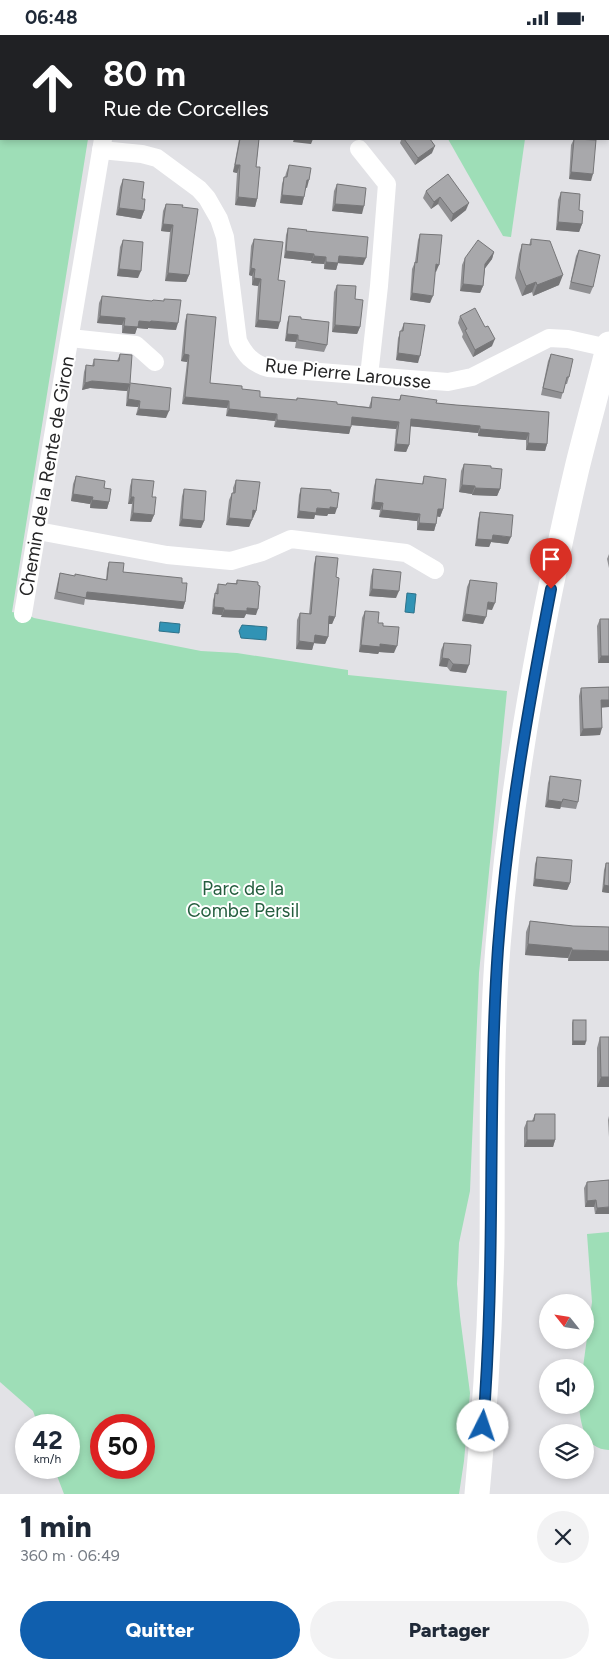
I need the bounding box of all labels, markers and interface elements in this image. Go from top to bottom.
text: 06:48 [25,6,78,29]
text: 80 m [103,53,186,95]
icon: ahead [20,55,85,120]
text: Rue de Corcelles [103,95,269,122]
street label: Rue Pierre Larousse [264,353,432,394]
street label: Chemin de la Rente de Giron [14,354,79,598]
pin [530,538,572,589]
icon: arrive [537,545,565,573]
park label: Parc de la Combe Persil [187,877,299,922]
north arrow [539,1294,594,1349]
map controls [539,1294,594,1479]
button: sound [539,1359,594,1414]
position arrow [456,1399,508,1451]
speed limit sign: 50 [90,1414,155,1479]
button: layers [539,1424,594,1479]
text: 42 [32,1425,63,1455]
text: km/h [34,1452,61,1466]
text: 1 min [20,1508,92,1545]
button: close [537,1511,589,1563]
text: 360 m · 06:49 [20,1546,120,1565]
button: Quitter [20,1601,300,1659]
button: Partager [310,1601,589,1659]

